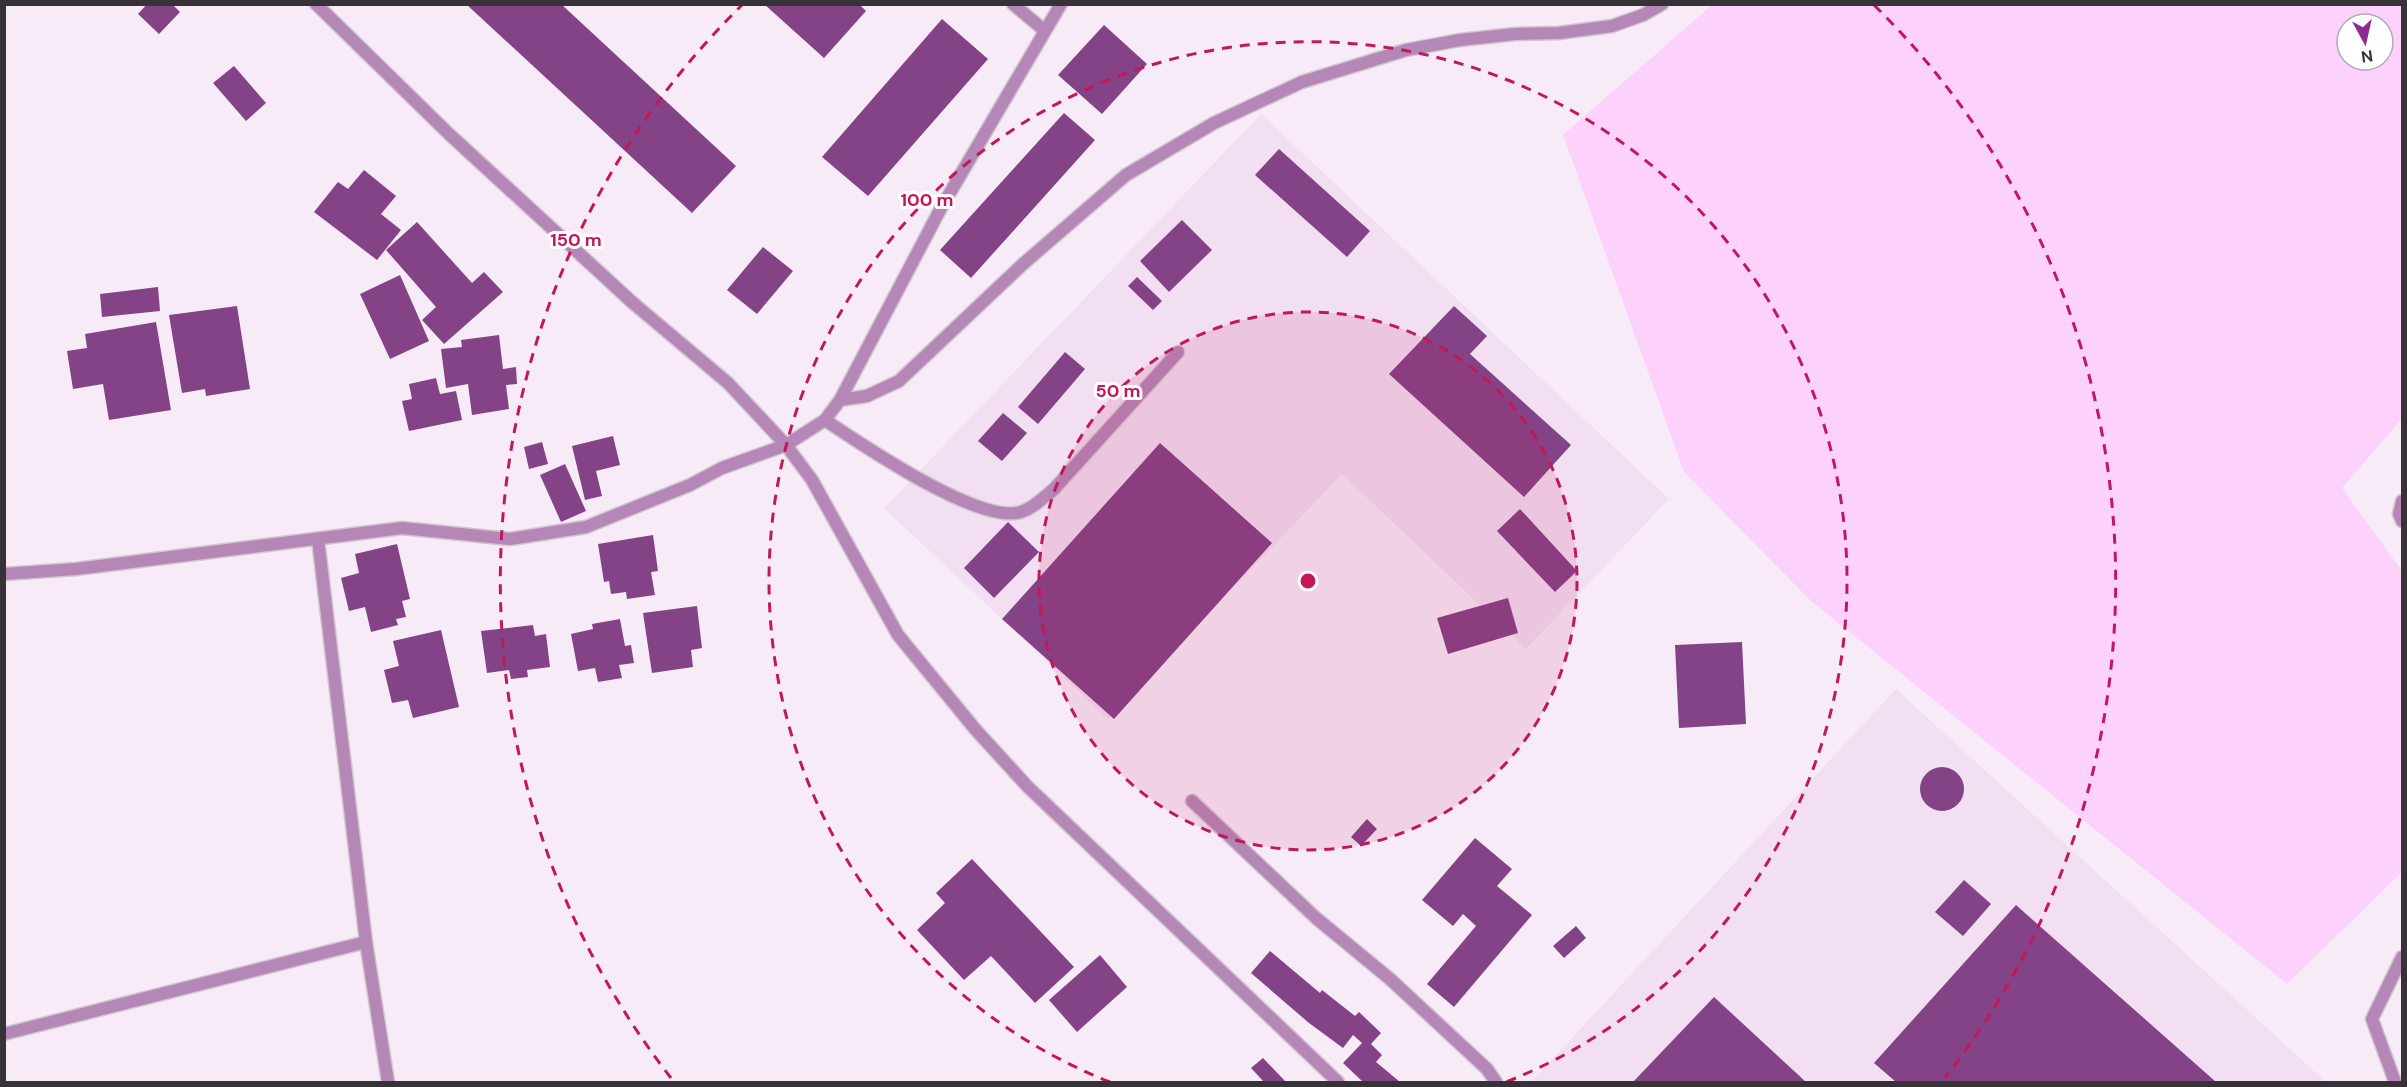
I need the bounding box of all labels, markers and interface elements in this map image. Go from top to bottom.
north arrow [2335,12,2395,72]
text: N [2360,45,2374,68]
text: 100 m [900,188,954,212]
text: 150 m [550,228,602,252]
text: 50 m [1095,379,1141,403]
centre of rings [1298,571,1318,591]

